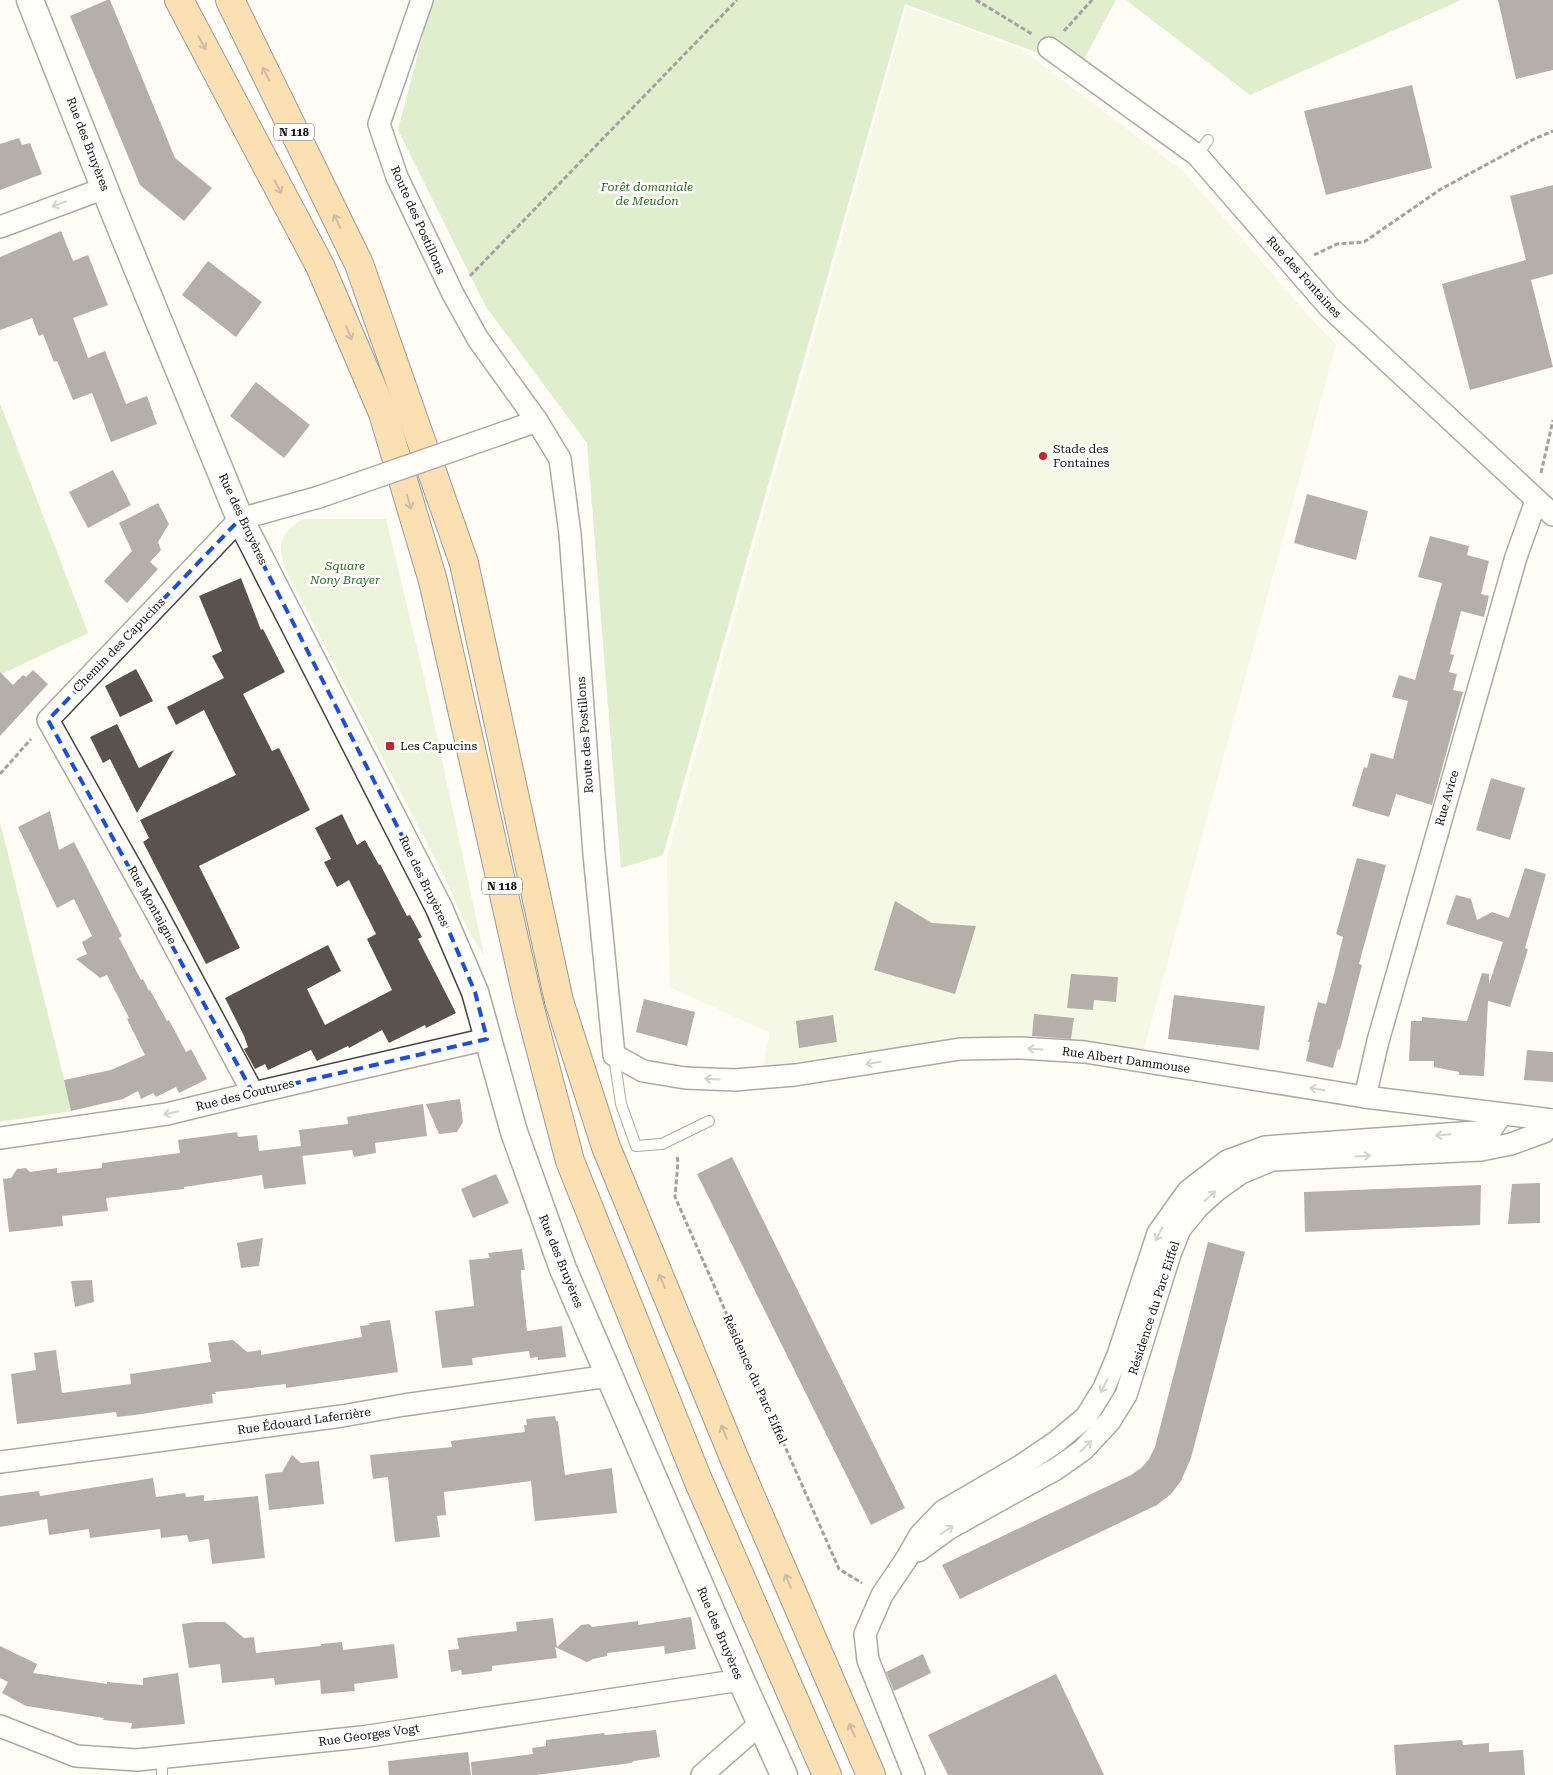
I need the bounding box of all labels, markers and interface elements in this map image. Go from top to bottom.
one-way arrow [198,35,207,50]
one-way arrow [261,67,271,82]
street label: Rue des Bruyères [64,95,112,193]
road number: N 118 [274,124,314,140]
street label: Route des Postillons [388,164,448,277]
one-way arrow [273,179,283,194]
park label: Forêt domaniale de Meudon [600,180,693,208]
one-way arrow [52,200,67,209]
one-way arrow [332,213,342,228]
street label: Rue des Fontaines [1264,233,1344,321]
one-way arrow [344,325,354,340]
place label: Stade des Fontaines [1053,442,1110,470]
marker: Stade des Fontaines [1037,450,1049,462]
street label: Rue des Bruyères [216,471,270,567]
one-way arrow [405,494,415,510]
park label: Square Nony Brayer [309,559,380,587]
street label: Chemin des Capucins [70,595,168,695]
street label: Route des Postillons [574,676,596,794]
place label: Les Capucins [400,739,478,753]
marker: Les Capucins [384,740,396,752]
street label: Rue Avice [1432,768,1462,827]
street label: Rue des Bruyères [396,833,452,929]
street label: Rue Montaigne [125,863,180,947]
road number: N 118 [482,878,522,894]
one-way arrow [1027,1044,1043,1053]
street label: Rue Albert Dammouse [1061,1044,1191,1076]
one-way arrow [866,1058,882,1068]
one-way arrow [704,1074,720,1083]
street label: Rue des Coutures [194,1076,296,1114]
one-way arrow [1309,1084,1325,1094]
one-way arrow [164,1109,180,1118]
one-way arrow [1435,1130,1451,1139]
one-way arrow [1354,1151,1370,1160]
one-way arrow [1204,1190,1217,1202]
street label: Rue des Bruyères [536,1212,586,1310]
one-way arrow [1154,1226,1164,1241]
street label: Résidence du Parc Eiffel [1126,1239,1182,1377]
one-way arrow [656,1274,666,1289]
street label: Résidence du Parc Eiffel [720,1312,790,1446]
one-way arrow [1099,1379,1109,1394]
street label: Rue Édouard Laferrière [236,1405,372,1437]
one-way arrow [718,1424,727,1439]
one-way arrow [1080,1440,1092,1452]
one-way arrow [940,1525,954,1535]
one-way arrow [782,1574,792,1589]
street label: Rue des Bruyères [694,1585,746,1682]
street label: Rue Georges Vogt [318,1721,421,1749]
one-way arrow [846,1723,856,1738]

